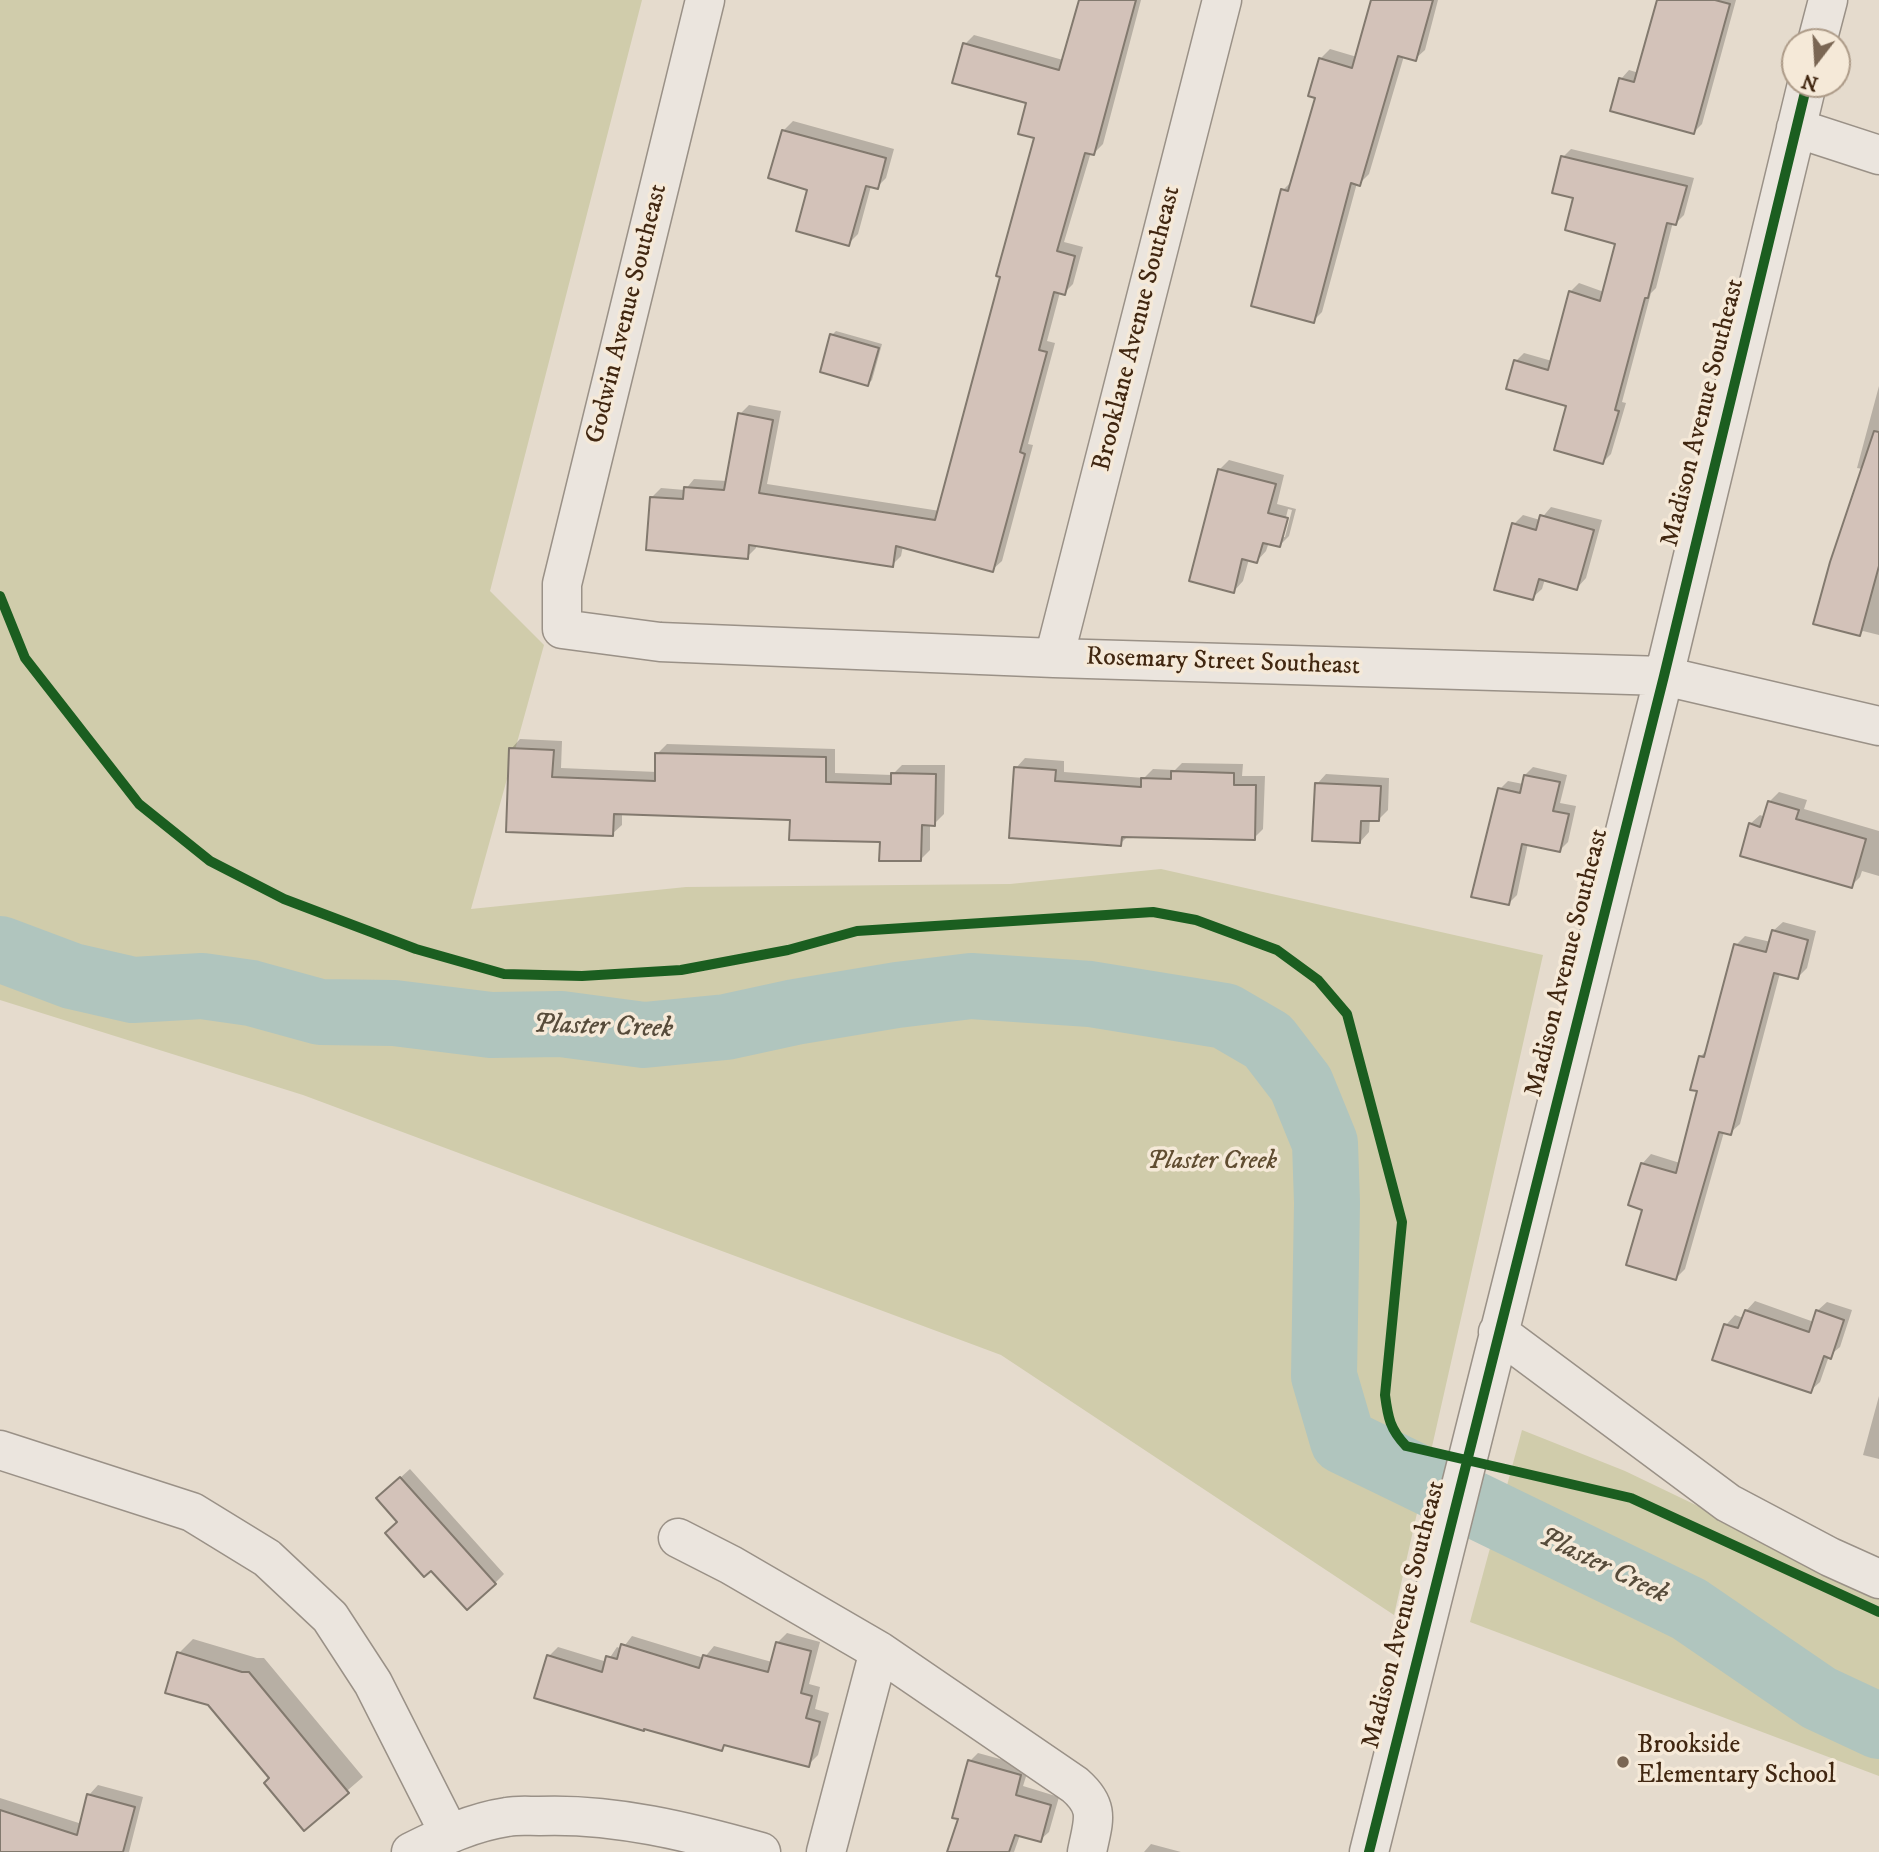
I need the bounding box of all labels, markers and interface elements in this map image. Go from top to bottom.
north arrow [1781,28,1851,98]
text: N [1799,68,1821,95]
street label: Godwin Avenue Southeast [581,181,675,447]
street label: Brooklane Avenue Southeast [1087,183,1189,475]
street label: Madison Avenue Southeast [1656,276,1752,550]
street label: Rosemary Street Southeast [1086,643,1360,683]
street label: Madison Avenue Southeast [1520,826,1616,1100]
water label: Plaster Creek [532,1009,674,1047]
park label: Plaster Creek [1147,1147,1277,1179]
street label: Madison Avenue Southeast [1357,1478,1453,1752]
water label: Plaster Creek [1533,1521,1673,1613]
place label: Brookside Elementary School [1637,1731,1836,1792]
marker: Brookside Elementary School [1615,1754,1631,1770]

